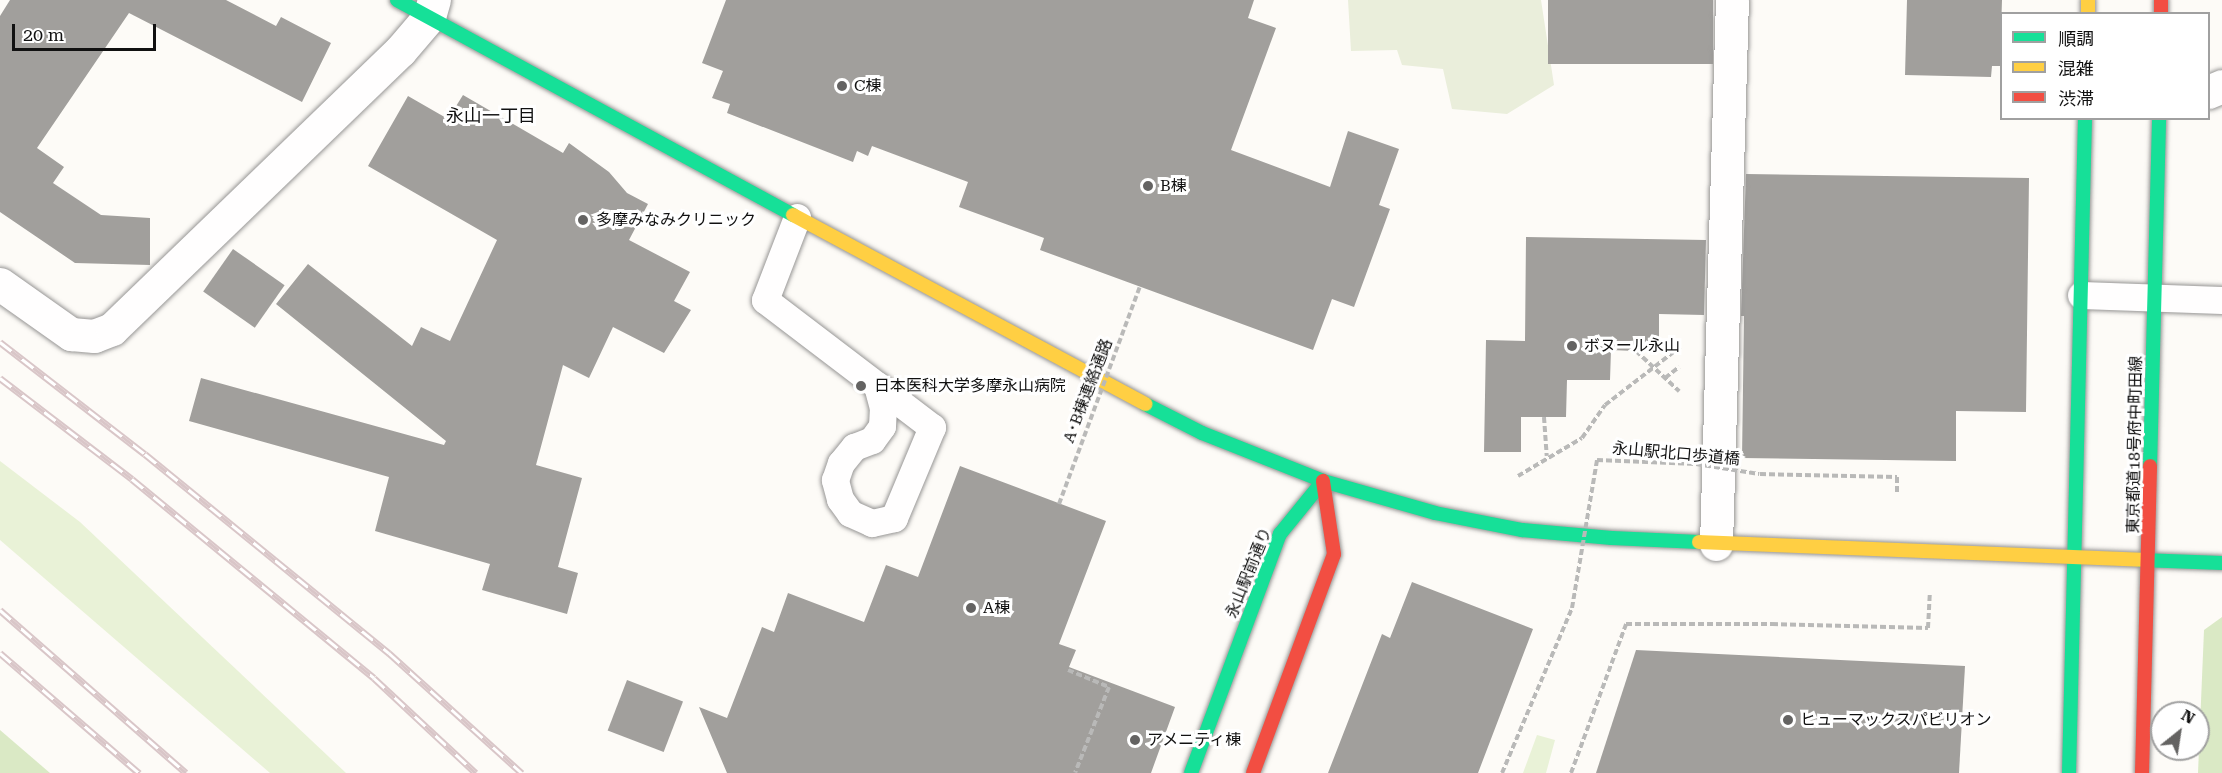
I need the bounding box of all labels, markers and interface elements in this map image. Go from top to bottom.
scale bar [15,12,159,50]
legend [2000,12,2210,120]
text: 20 m [23,24,64,45]
text: 順調 [2058,28,2094,49]
text: 混雑 [2058,58,2094,79]
place label: C棟 [854,76,881,96]
marker: C棟 [835,79,849,93]
text: 渋滞 [2058,88,2094,109]
district label: 永山一丁目 [446,105,536,127]
place label: B棟 [1160,176,1187,196]
marker: B棟 [1141,179,1155,193]
place label: 多摩みなみクリニック [596,210,756,230]
marker: 多摩みなみクリニック [574,211,592,229]
street label: A･B棟連絡通路 [1059,336,1117,446]
place label: ボヌール永山 [1584,336,1680,356]
marker: ボヌール永山 [1565,339,1579,353]
street label: 東京都道18号府中町田線 [2124,356,2146,534]
place label: 日本医科大学多摩永山病院 [874,376,1066,396]
marker: 日本医科大学多摩永山病院 [852,377,870,395]
street label: 永山駅北口歩道橋 [1611,439,1741,469]
street label: 永山駅前通り [1222,525,1276,621]
place label: A棟 [983,598,1010,618]
marker: A棟 [964,601,978,615]
north arrow [2150,701,2210,761]
text: N [2178,705,2198,728]
place label: ヒューマックスパビリオン [1800,710,1992,730]
marker: ヒューマックスパビリオン [1781,713,1795,727]
place label: アメニティ棟 [1147,730,1243,750]
marker: アメニティ棟 [1128,733,1142,747]

